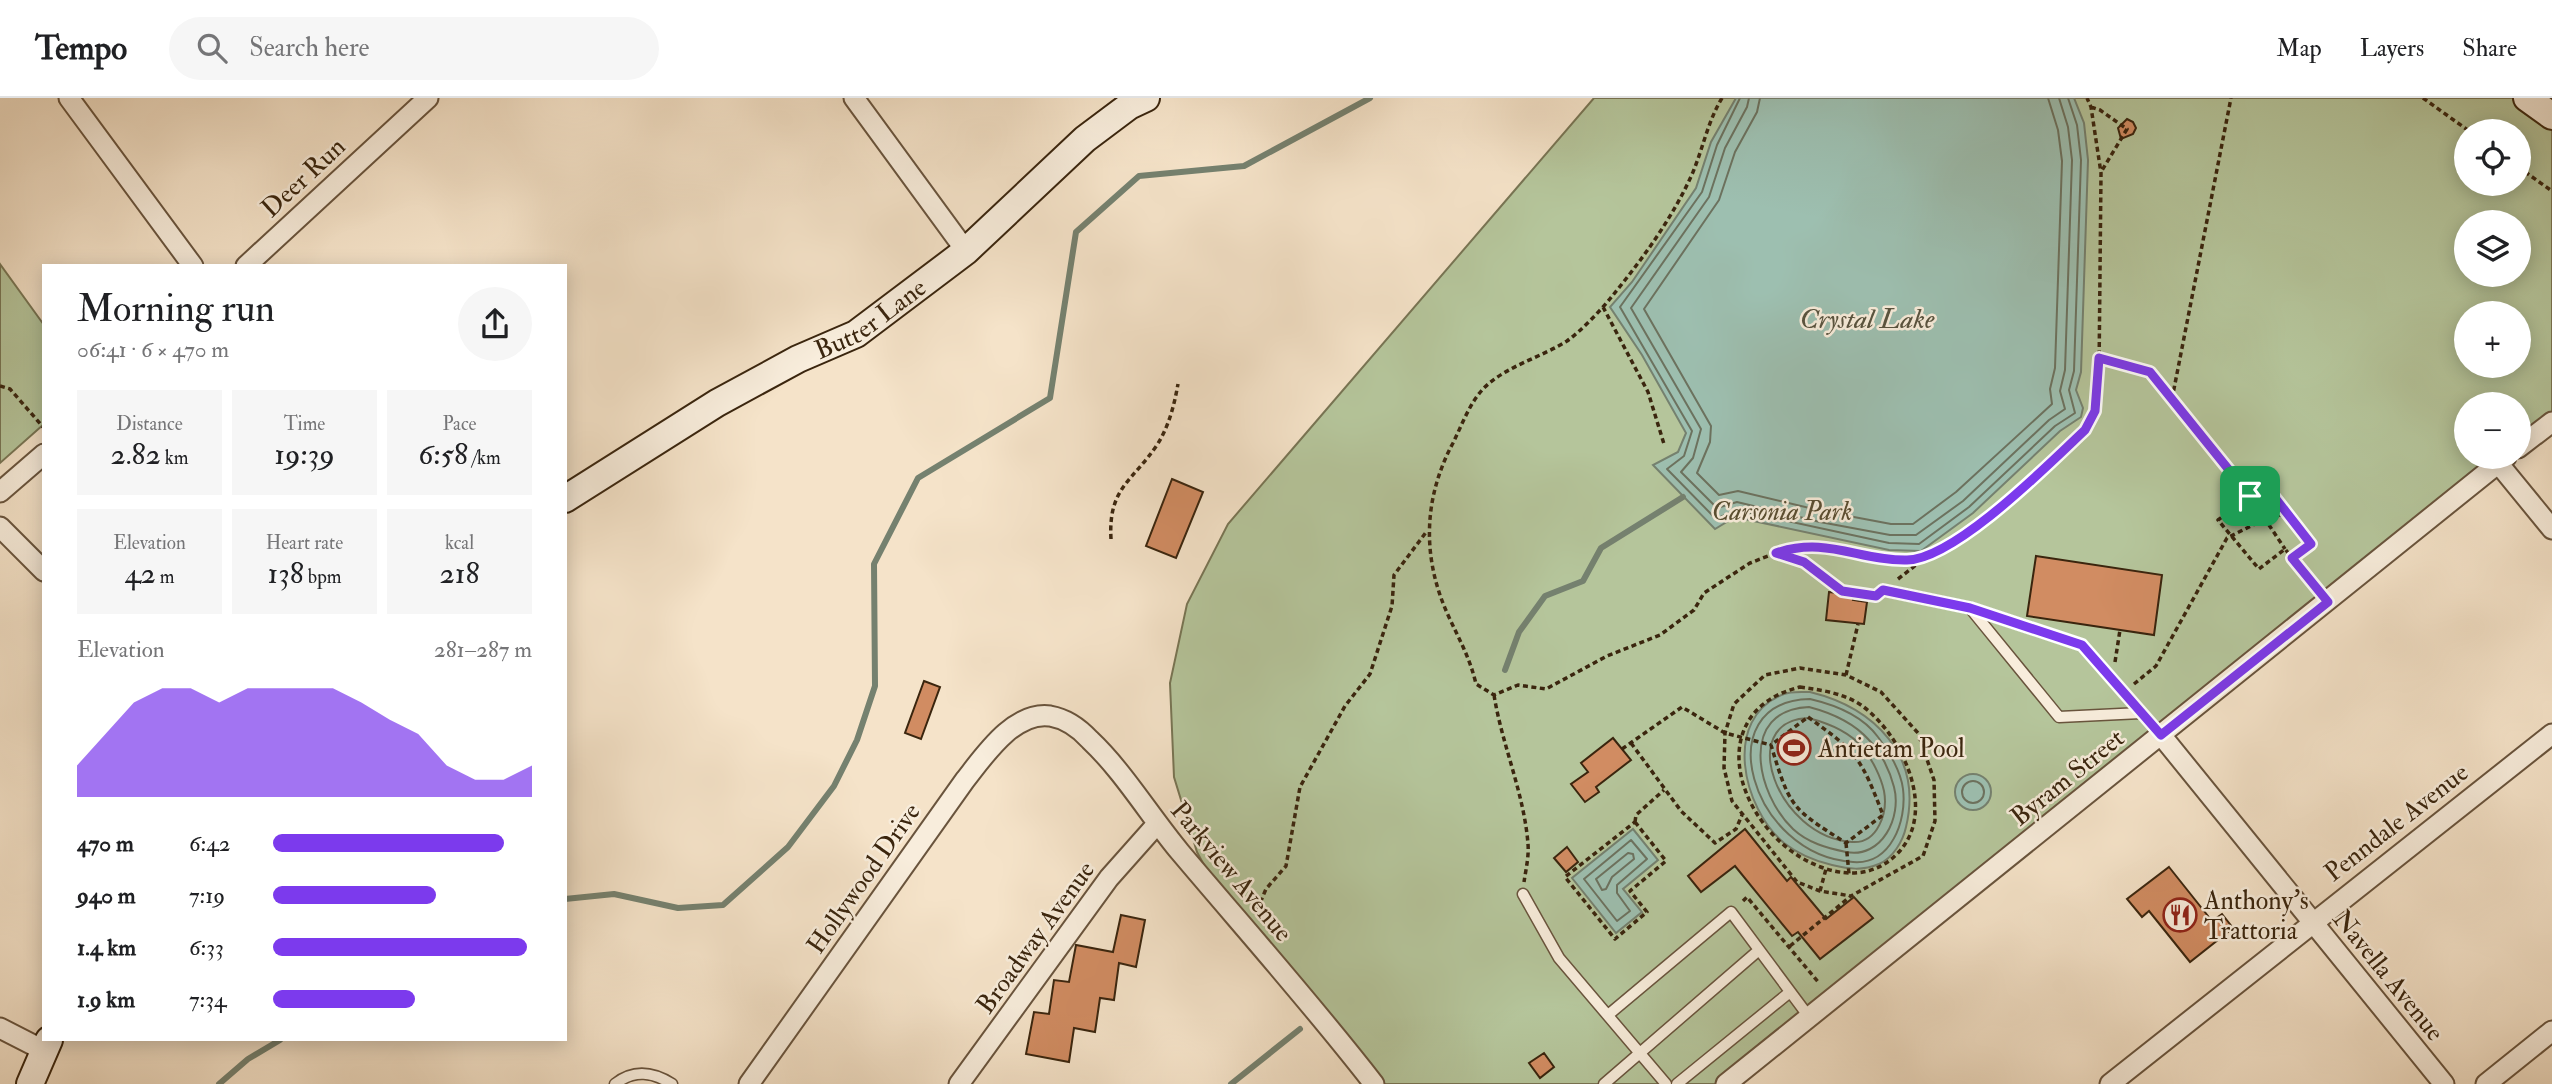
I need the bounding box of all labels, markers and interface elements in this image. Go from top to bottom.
search box [169,17,659,80]
text: Tempo [35,28,127,69]
icon: search [193,29,231,67]
text: Search here [249,32,369,64]
text: Map [2277,33,2322,64]
text: Layers [2360,33,2424,64]
text: Share [2462,33,2517,64]
map controls [2454,119,2531,469]
button: locate [2454,119,2531,196]
street label: Deer Run [255,131,352,225]
button: layers [2454,210,2531,287]
street label: Butter Lane [810,272,933,367]
text: Morning run [77,285,275,333]
button: share [458,287,532,361]
button: + [2454,301,2531,378]
water label: Crystal Lake [1800,302,1935,337]
text: 06:41 · 6 × 470 m [77,335,229,364]
button: − [2454,392,2531,469]
text: Distance [116,412,183,436]
text: Time [284,412,325,436]
text: Pace [442,412,477,436]
text: 2.82 [110,436,161,473]
text: 19:39 [274,436,335,473]
text: 6:58 [418,436,468,473]
text: km [161,446,189,470]
text: /km [468,446,501,470]
pin [2220,466,2280,526]
icon: arrive [2231,477,2269,515]
park label: Carsonia Park [1712,496,1852,528]
text: Elevation [113,531,186,555]
text: Heart rate [266,531,343,555]
text: kcal [445,531,474,555]
text: 42 [124,555,156,592]
text: 138 [268,555,304,592]
text: 218 [440,555,480,592]
text: m [156,565,175,589]
text: bpm [304,565,341,589]
text: Elevation [77,635,165,664]
text: 281–287 m [434,635,532,664]
street label: Byram Street [2004,722,2131,833]
sports icon: Antietam Pool [1775,729,1813,767]
place label: Antietam Pool [1817,733,1965,765]
street label: Penndale Avenue [2318,757,2475,889]
street label: Parkview Avenue [1163,795,1299,948]
street label: Hollywood Drive [800,797,928,960]
text: 470 m [77,829,134,858]
text: 6:42 [189,829,230,858]
street label: Broadway Avenue [970,855,1102,1020]
text: 940 m [77,881,136,910]
text: 7:19 [189,881,225,910]
place label: Anthony's Trattoria [2203,885,2309,947]
restaurant icon: Anthony's Trattoria [2161,896,2199,934]
street label: Navella Avenue [2326,904,2451,1048]
text: 1.4 km [77,933,136,962]
text: 6:33 [189,933,224,962]
text: 1.9 km [77,985,135,1014]
text: 7:34 [189,985,226,1014]

